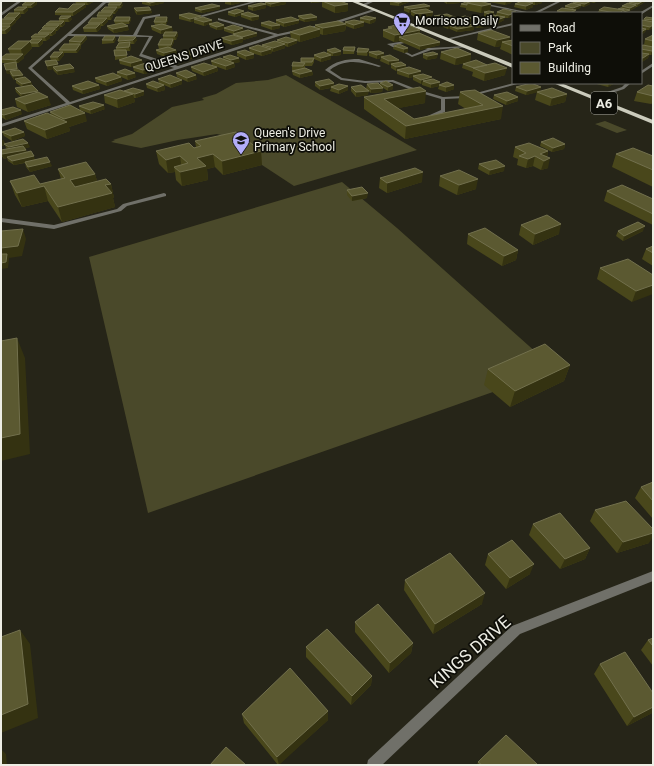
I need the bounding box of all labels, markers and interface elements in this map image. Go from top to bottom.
supermarket icon: Morrisons Daily [392,11,412,36]
legend [512,12,642,84]
place label: Morrisons Daily [415,14,498,28]
text: Road [548,21,576,35]
street label: QUEENS DRIVE [143,37,225,75]
text: Park [548,41,573,55]
text: Building [548,61,591,75]
road number: A6 [591,92,617,114]
place label: Queen's Drive Primary School [254,126,335,154]
school or university icon: Queen's Drive Primary School [231,130,251,155]
street label: KINGS DRIVE [426,611,515,692]

